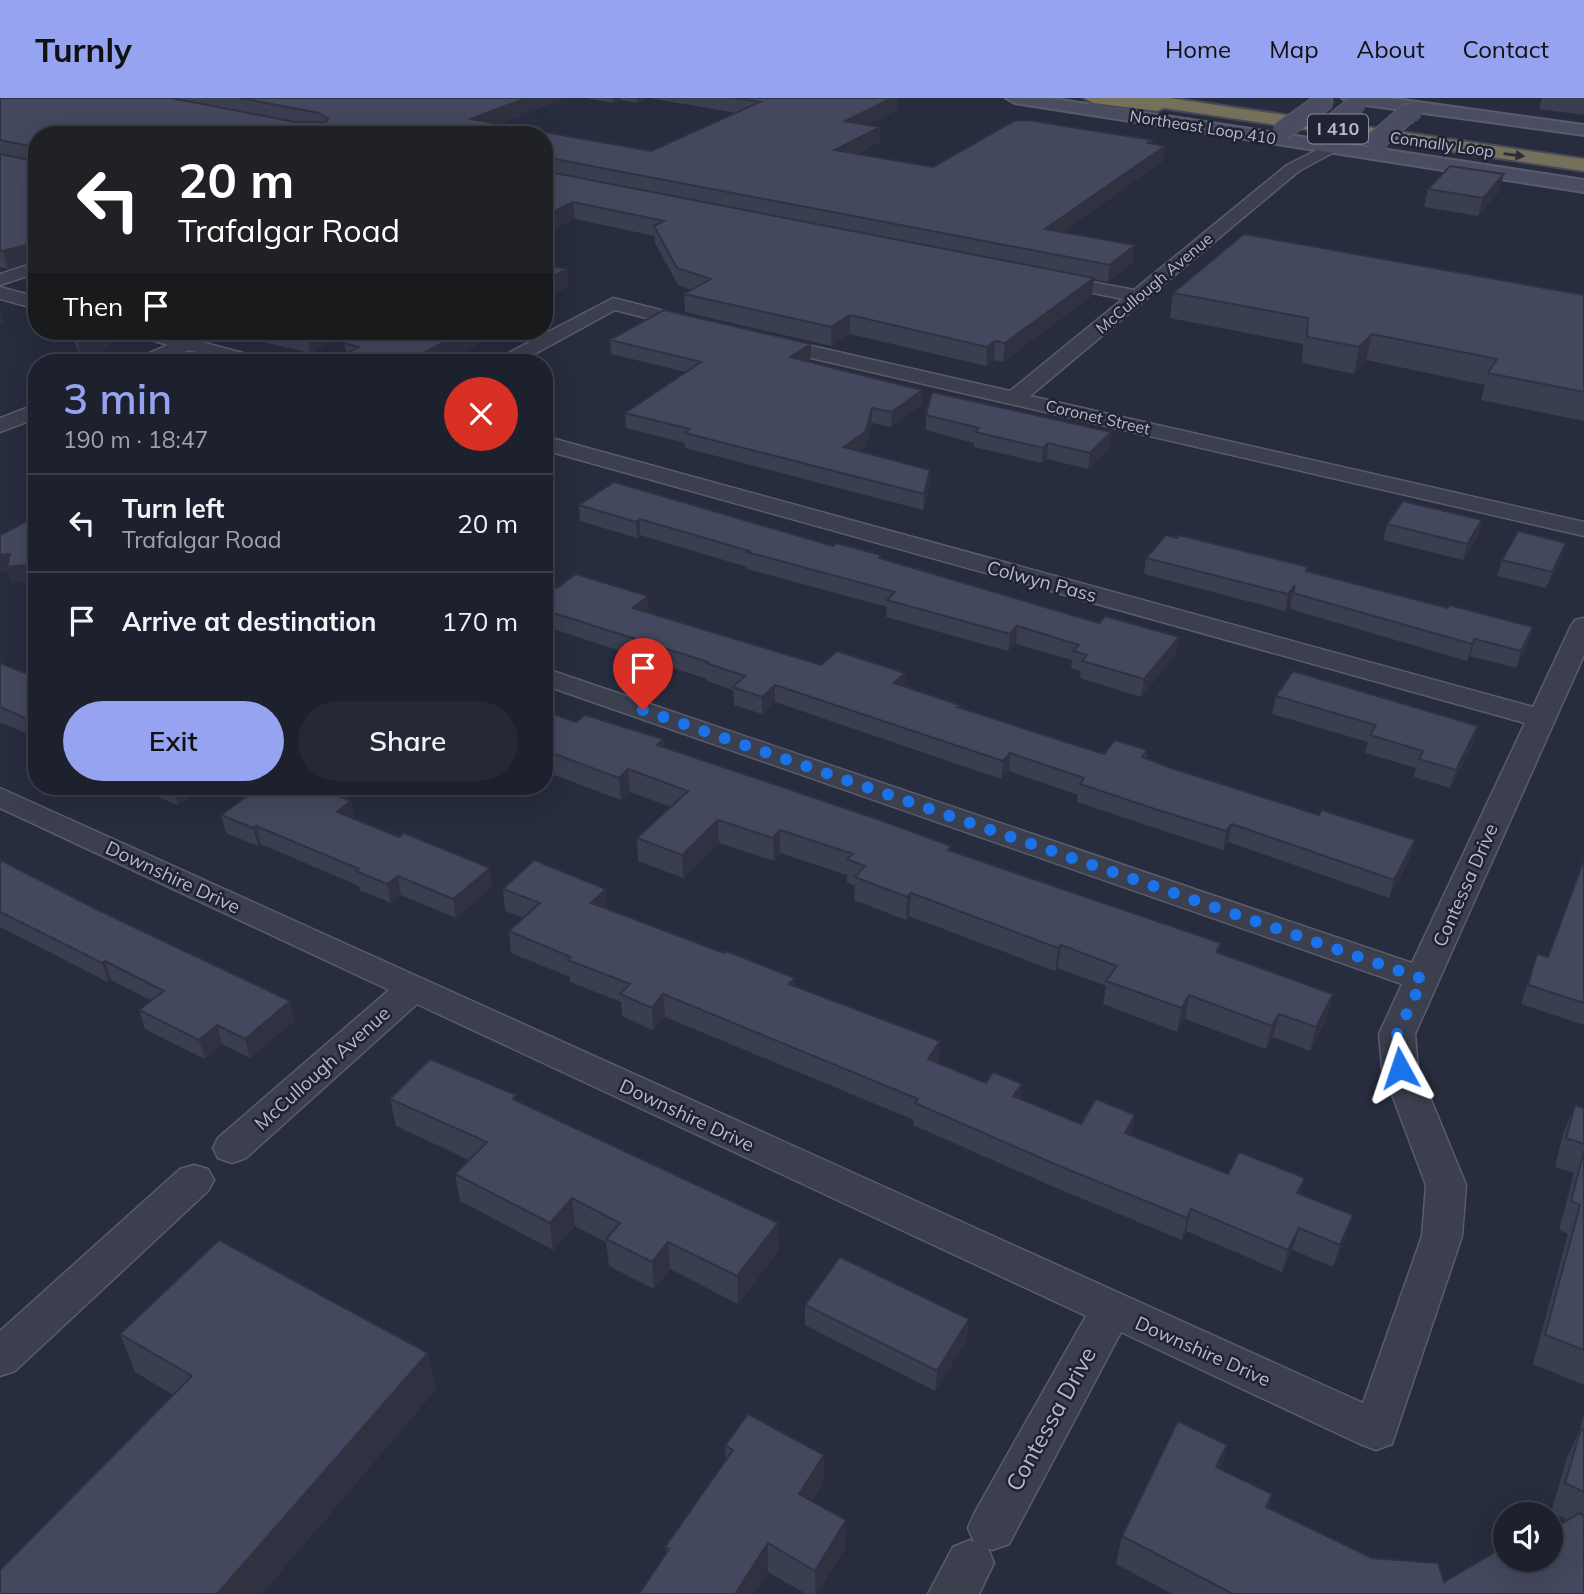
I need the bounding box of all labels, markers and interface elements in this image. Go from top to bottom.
text: Turnly [35,29,132,70]
text: Home [1165,34,1231,64]
text: Map [1269,34,1319,64]
text: About [1357,34,1425,64]
text: Contact [1463,34,1549,64]
street label: Northeast Loop 410 [1128,106,1278,148]
road number: I 410 [1308,114,1368,144]
street label: Connally Loop [1389,127,1495,161]
text: 20 m [178,149,294,210]
one-way arrow [1503,150,1525,161]
icon: left [63,154,154,245]
text: Trafalgar Road [178,210,400,250]
street label: McCullough Avenue [1091,228,1217,338]
icon: arrive [137,287,175,325]
text: Then [63,290,123,323]
text: 3 min [63,372,172,425]
button: close [444,377,518,451]
street label: Coronet Street [1044,395,1152,439]
text: 190 m · 18:47 [63,425,208,454]
text: Turn left [122,492,224,525]
icon: left [63,504,101,542]
text: 20 m [457,507,518,540]
text: Trafalgar Road [122,525,282,554]
street label: Colwyn Pass [984,555,1100,607]
icon: arrive [63,602,101,640]
text: Arrive at destination [122,605,377,638]
text: 170 m [442,605,518,638]
pin [613,638,673,710]
icon: arrive [624,649,662,687]
button: Exit [63,701,284,781]
button: Share [298,701,518,781]
street label: Contessa Drive [1427,820,1503,950]
street label: Downshire Drive [102,835,244,919]
street label: McCullough Avenue [249,1001,395,1135]
position arrow [1363,1031,1437,1105]
street label: Downshire Drive [616,1073,758,1157]
street label: Downshire Drive [1132,1310,1274,1392]
street label: Contessa Drive [999,1342,1102,1496]
map controls [1493,1502,1563,1572]
button: sound [1493,1502,1563,1572]

